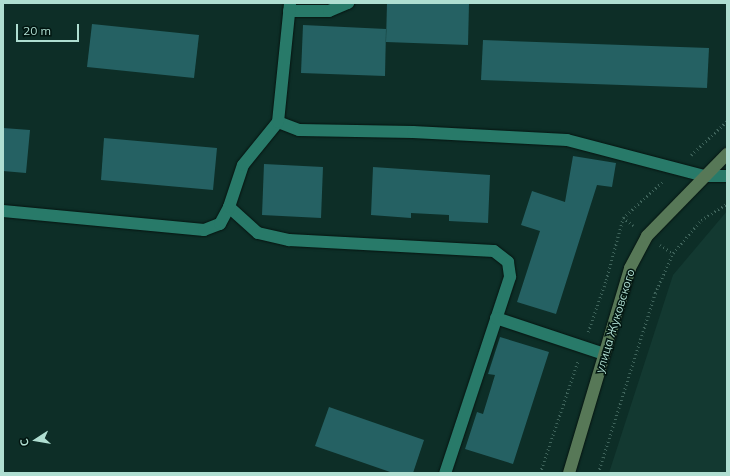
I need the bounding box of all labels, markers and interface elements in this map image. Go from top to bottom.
scale bar [18,16,81,42]
text: 20 m [23,23,51,38]
street label: улица Жуковского [592,267,638,375]
north arrow [16,420,56,460]
text: С [17,437,32,448]

